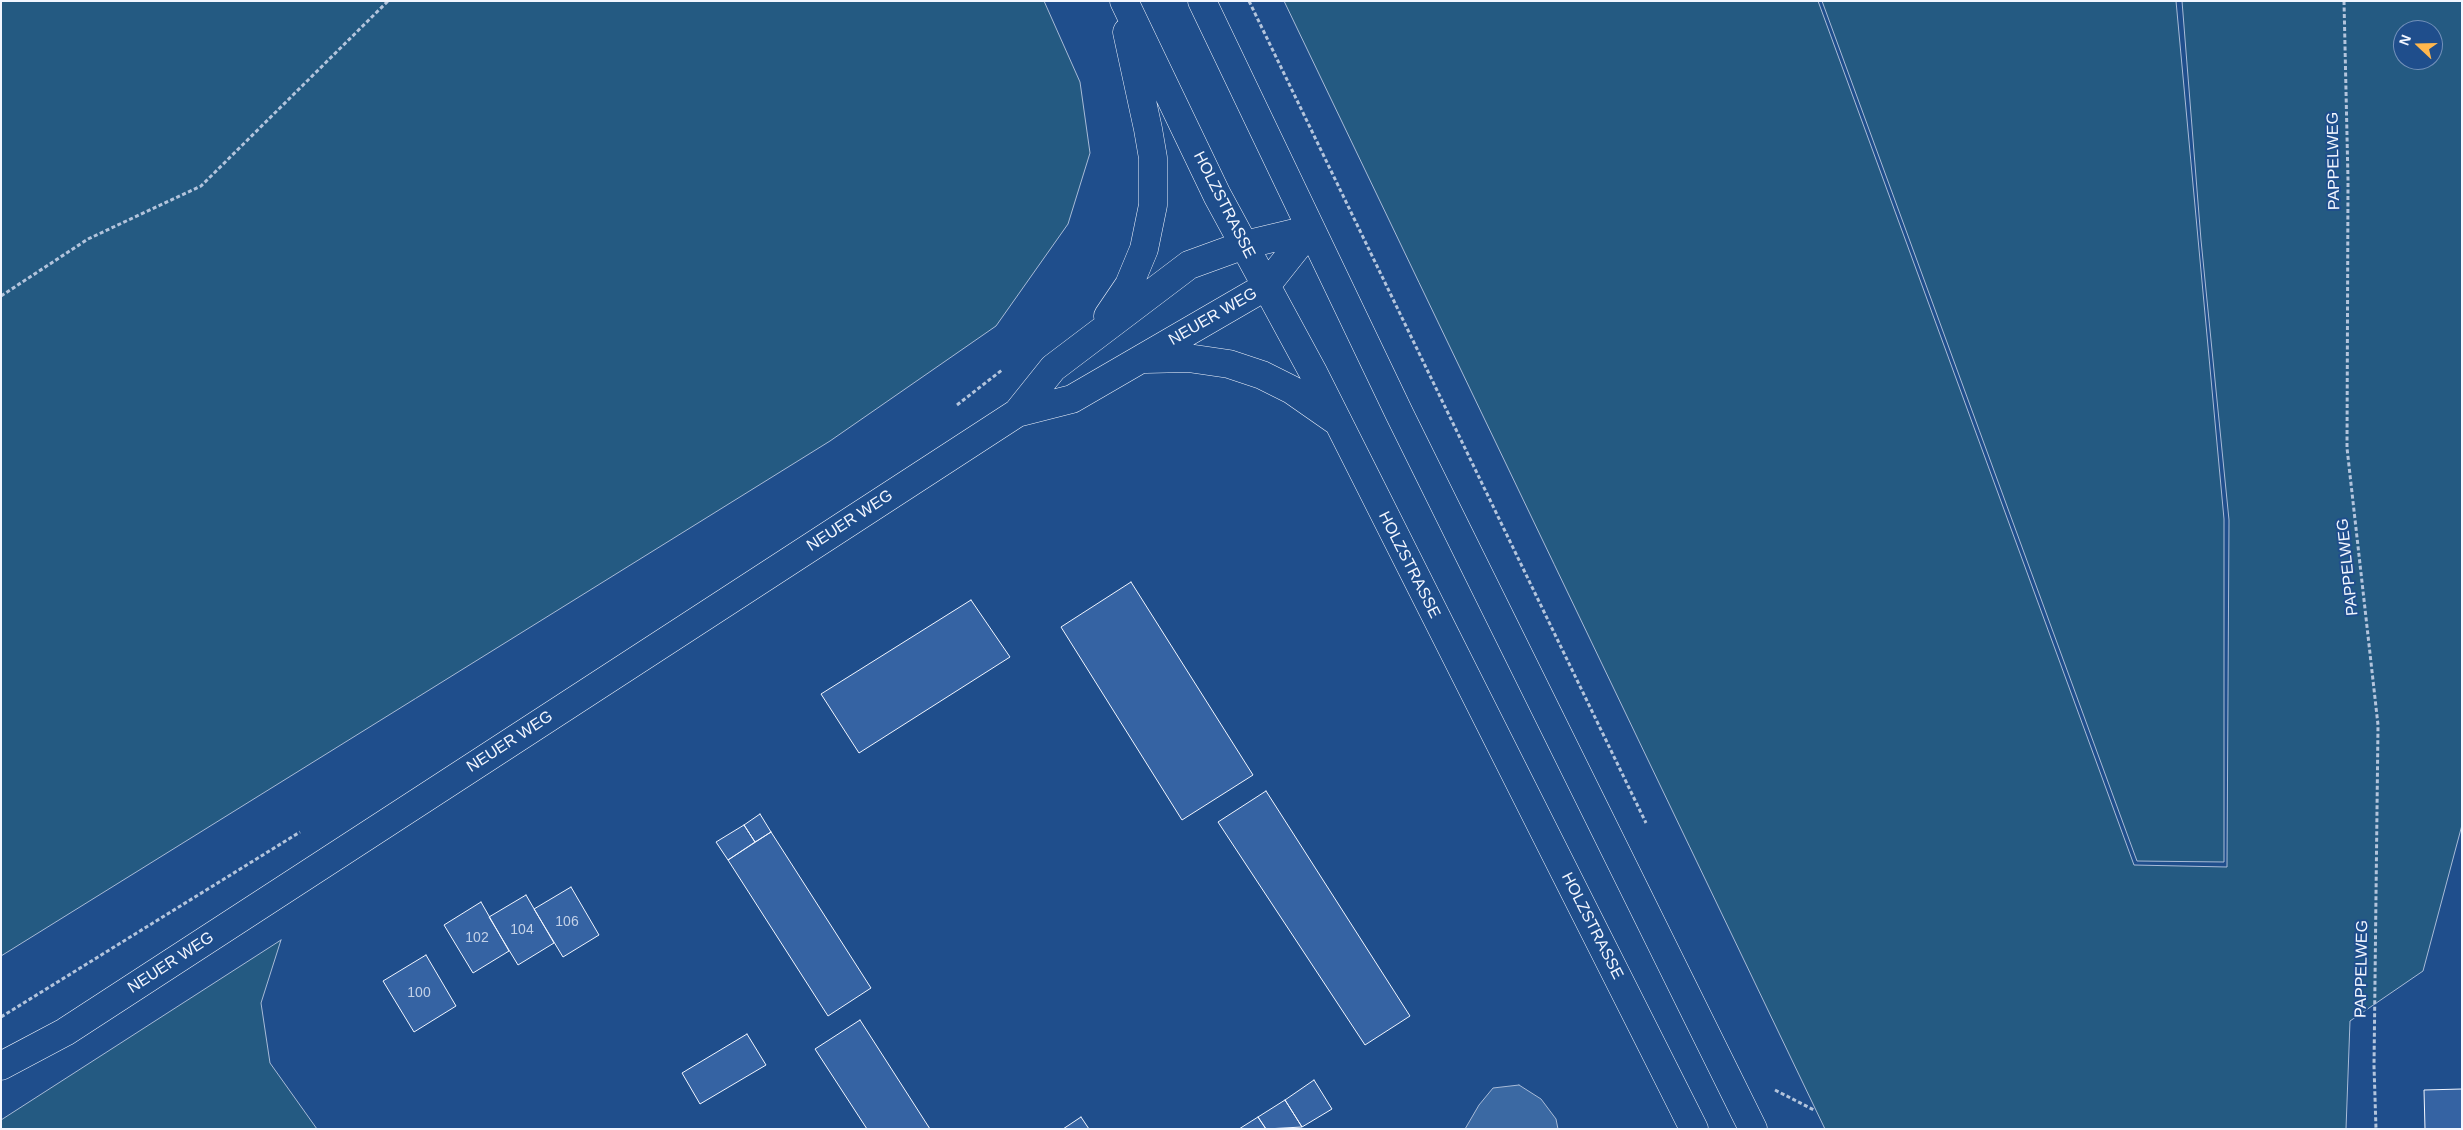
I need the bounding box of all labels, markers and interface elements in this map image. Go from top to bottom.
north arrow [2393,20,2443,70]
text: N [2396,32,2414,48]
street label: PAPPELWEG [2324,112,2344,210]
street label: HOLZSTRASSE [1189,148,1259,262]
street label: NEUER WEG [1165,284,1261,350]
street label: NEUER WEG [803,486,897,556]
street label: HOLZSTRASSE [1374,508,1444,622]
street label: PAPPELWEG [2333,517,2363,617]
street label: NEUER WEG [463,707,557,777]
street label: HOLZSTRASSE [1557,869,1627,983]
house number: 106 [555,914,579,930]
street label: PAPPELWEG [2352,920,2372,1018]
house number: 104 [510,922,534,938]
street label: NEUER WEG [124,928,218,998]
house number: 102 [465,930,489,946]
house number: 100 [407,985,431,1001]

